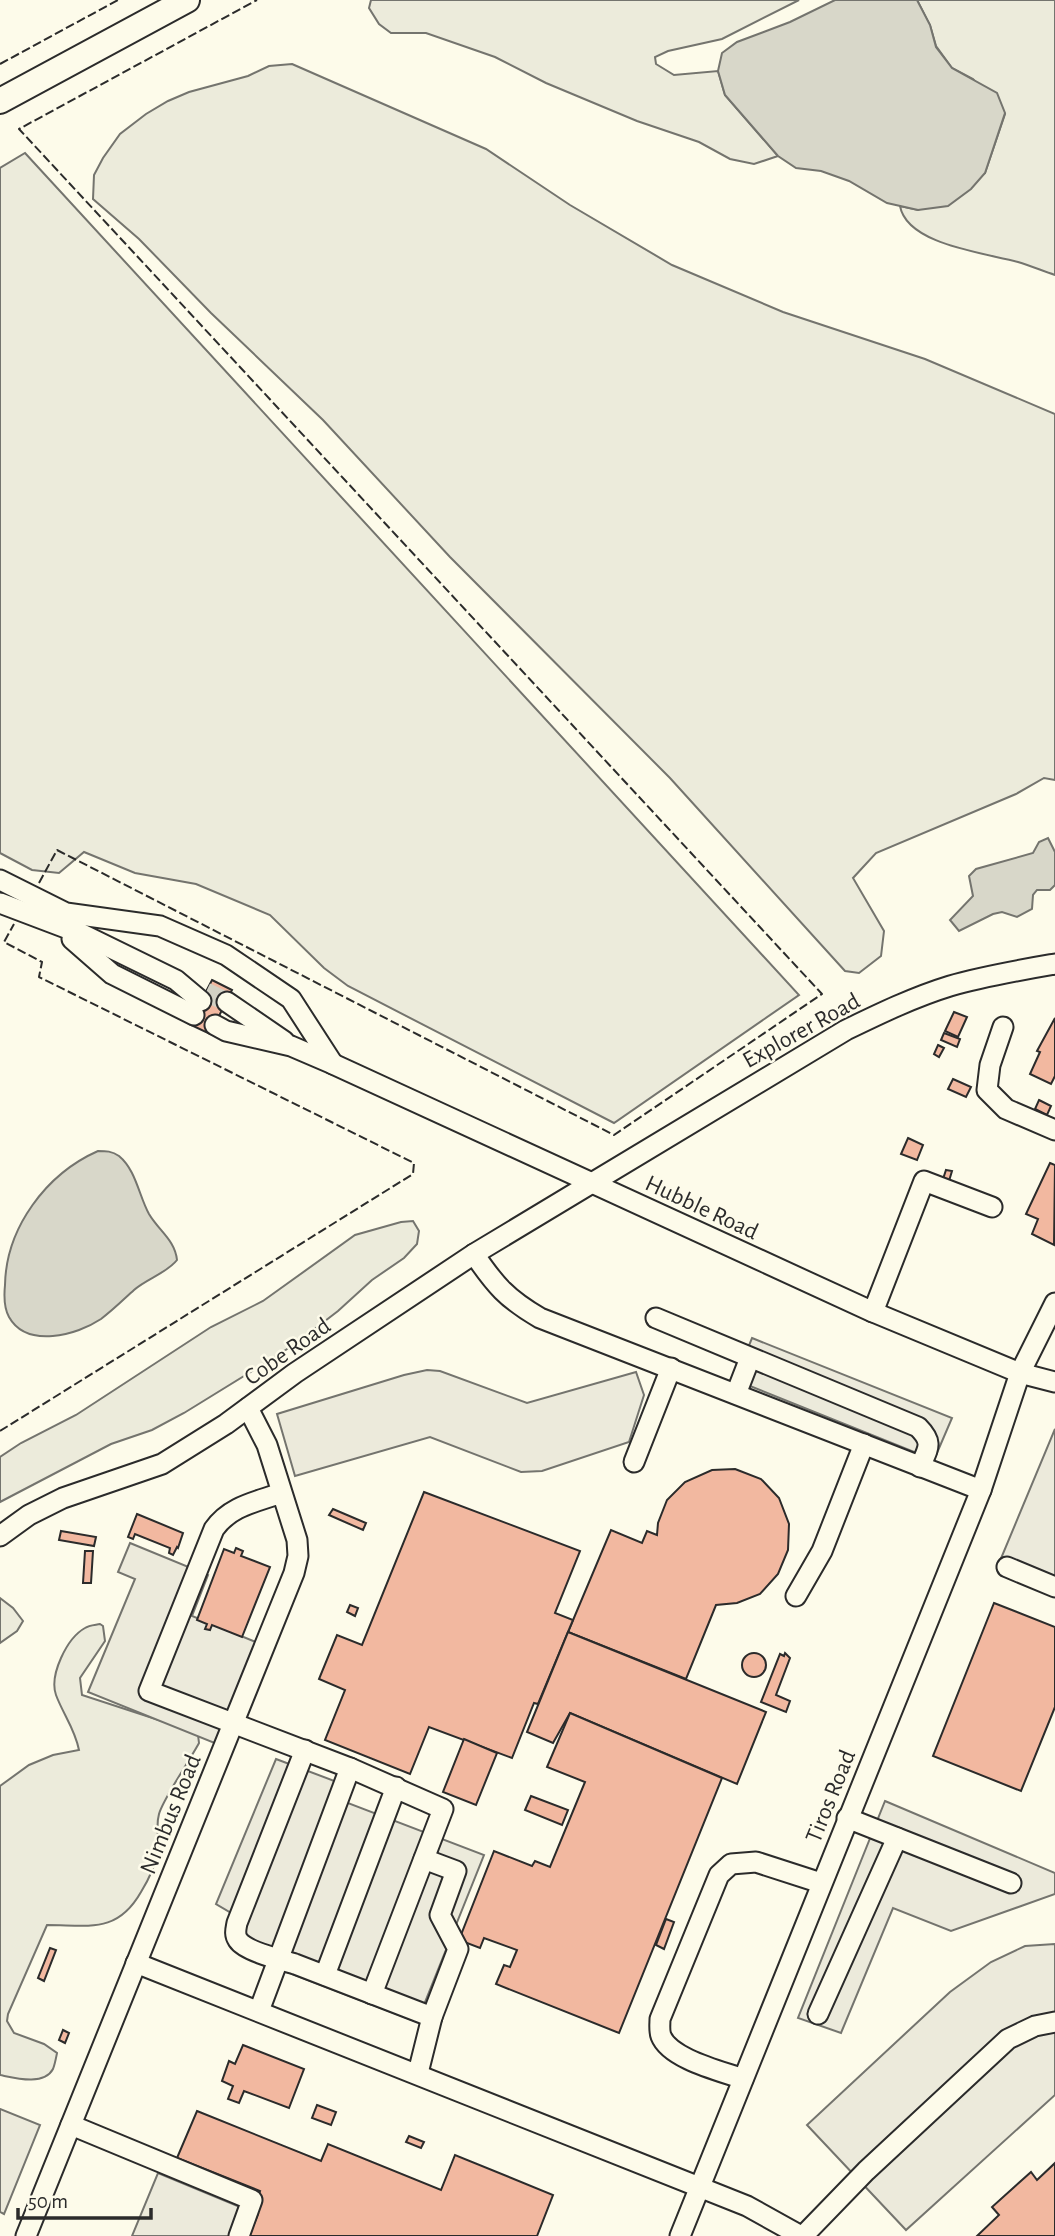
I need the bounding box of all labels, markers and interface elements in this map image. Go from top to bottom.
street label: Explorer Road [739,989,864,1073]
street label: Hubble Road [641,1171,762,1245]
street label: Cobe Road [240,1314,335,1390]
street label: Tiros Road [802,1747,860,1846]
street label: Nimbus Road [136,1751,206,1878]
scale bar [18,2176,150,2220]
text: 50 m [28,2191,68,2212]

